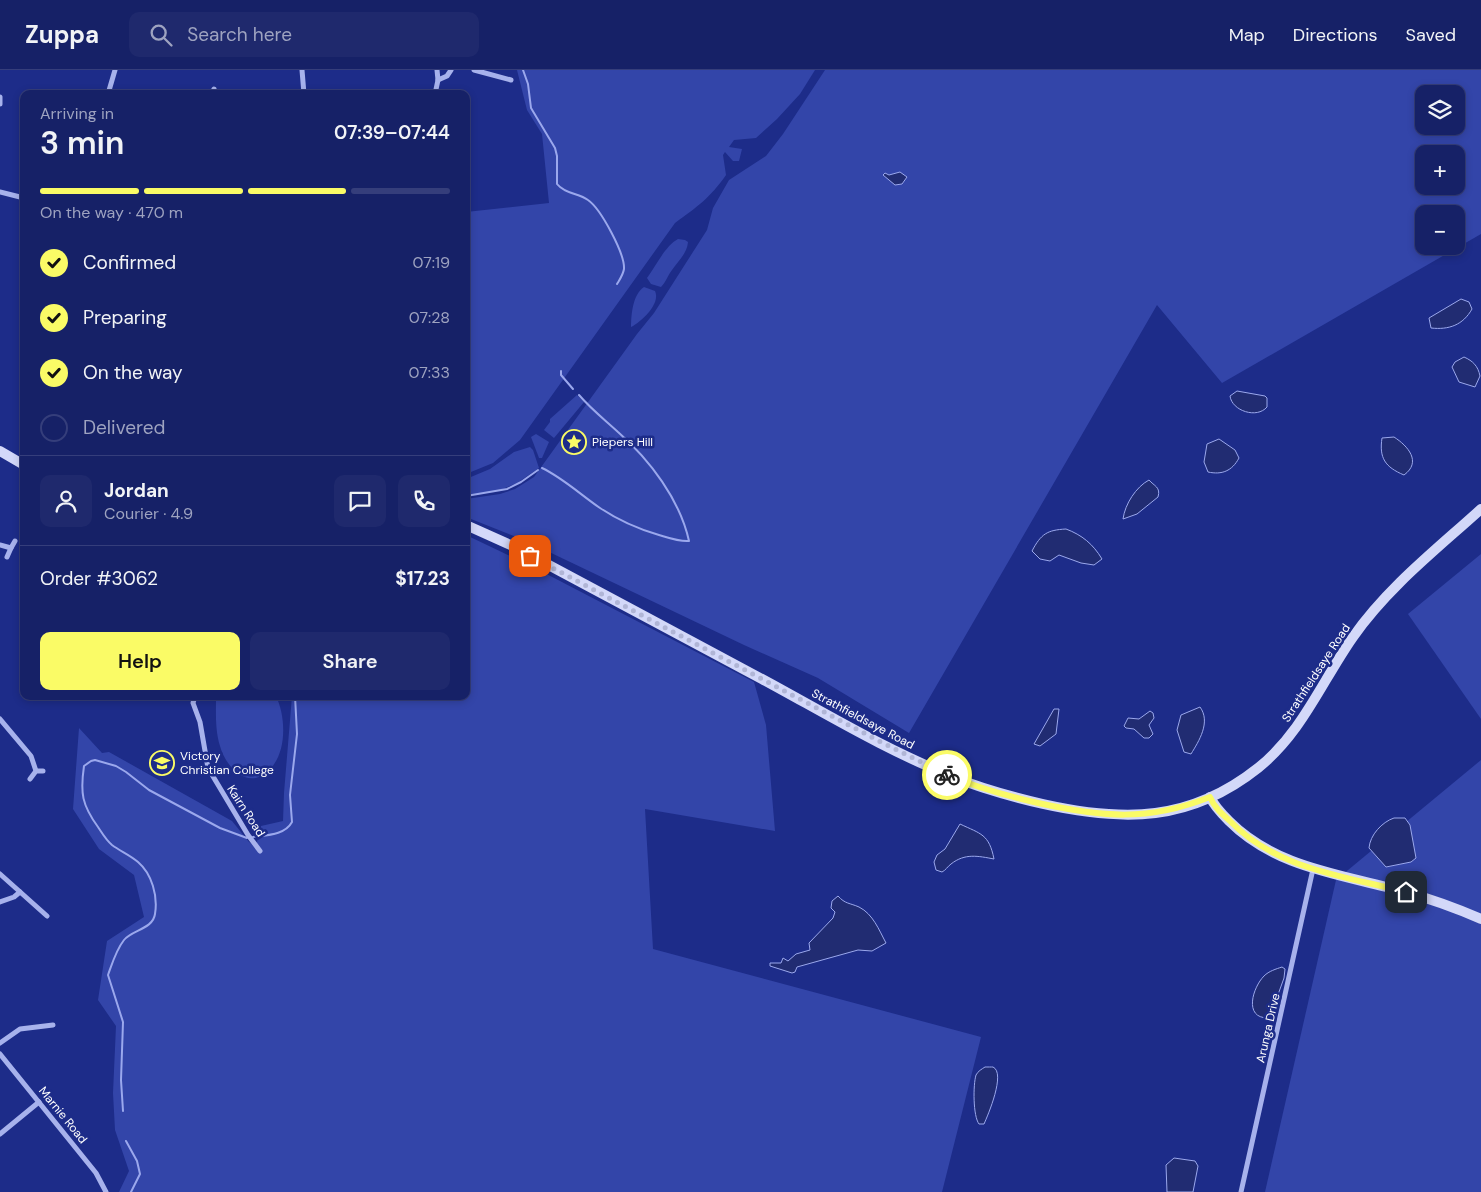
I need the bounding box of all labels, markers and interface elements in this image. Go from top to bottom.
search box [129,12,479,57]
text: Zuppa [25,19,99,50]
icon: search [147,21,175,49]
text: Search here [187,22,292,47]
text: Map [1229,23,1265,47]
text: Directions [1293,23,1378,47]
text: Saved [1406,23,1456,47]
map controls [1415,85,1465,255]
button: layers [1415,85,1465,135]
text: Arriving in [40,103,114,124]
text: 07:39–07:44 [334,120,450,145]
text: 3 min [40,122,124,164]
button: + [1415,145,1465,195]
text: On the way · 470 m [40,202,183,223]
button: − [1415,205,1465,255]
icon: check [40,249,68,277]
text: Confirmed [83,250,176,275]
text: 07:19 [412,252,450,273]
icon: check [40,304,68,332]
text: Preparing [83,305,167,330]
text: 07:28 [409,307,450,328]
icon: check [40,359,68,387]
text: On the way [83,360,183,385]
text: 07:33 [409,362,450,383]
text: Delivered [83,415,165,440]
place icon: Piepers Hill [561,429,587,455]
place label: Piepers Hill [592,434,653,450]
button: person [40,475,92,527]
button: chat [334,475,386,527]
button: phone [398,475,450,527]
text: Jordan [104,478,169,503]
text: Courier · 4.9 [104,503,193,524]
pin [509,535,551,577]
icon: bag [516,542,544,570]
text: Order #3062 [40,566,158,591]
text: $17.23 [395,566,450,591]
street label: Strathfieldsaye Road [1278,621,1354,725]
button: Help [40,632,240,690]
button: Share [250,632,450,690]
street label: Strathfieldsaye Road [809,685,917,753]
place label: Victory Christian College [180,748,274,778]
school or university icon: Victory Christian College [149,750,175,776]
courier [922,750,972,800]
icon: bike [933,761,961,789]
street label: Kairn Road [223,782,269,840]
pin [1385,871,1427,913]
icon: home [1392,878,1420,906]
street label: Arunga Drive [1252,991,1284,1064]
street label: Marnie Road [35,1083,91,1147]

